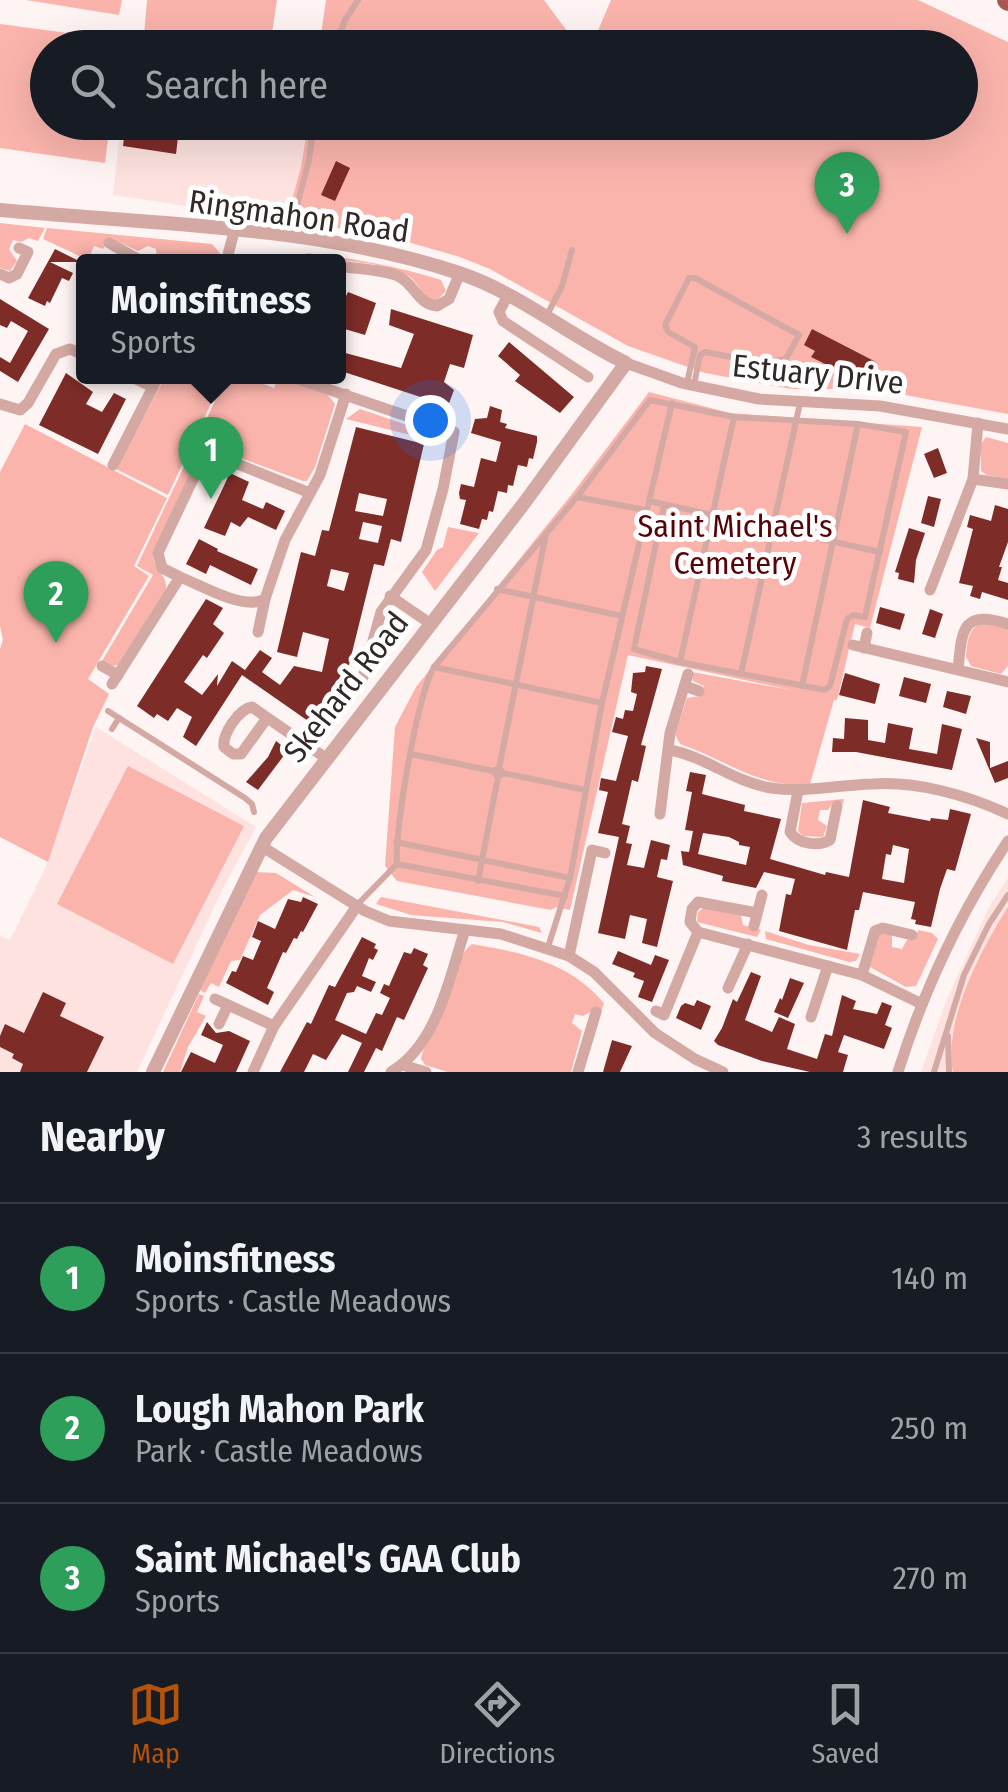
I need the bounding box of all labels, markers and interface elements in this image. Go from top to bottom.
search box [30,30,978,140]
icon: search [65,58,120,113]
text: Search here [145,62,328,108]
pin: 3 [814,152,880,234]
street label: Ringmahon Road [186,182,412,250]
popup [76,254,346,384]
text: Moinsfitness [111,277,311,323]
text: Sports [111,323,196,361]
street label: Estuary Drive [730,346,906,402]
your location [405,395,456,446]
pin: 1 [178,416,244,499]
park label: Saint Michael's Cemetery [637,507,833,582]
pin: 2 [23,560,88,643]
street label: Skehard Road [276,604,416,770]
text: Nearby [40,1112,165,1162]
text: 3 results [857,1118,968,1156]
text: Moinsfitness [135,1236,335,1282]
text: 1 [66,1259,79,1297]
text: 140 m [891,1259,968,1297]
text: Sports · Castle Meadows [135,1282,451,1320]
text: Lough Mahon Park [135,1386,424,1432]
text: 2 [65,1409,80,1447]
text: 250 m [890,1409,968,1447]
text: Park · Castle Meadows [135,1432,423,1470]
text: Saint Michael's GAA Club [135,1536,521,1582]
text: 3 [65,1559,80,1597]
text: 270 m [893,1559,968,1597]
text: Sports [135,1582,220,1620]
tab: Map [128,1677,183,1770]
tab: Directions [439,1677,555,1770]
tab: Saved [811,1677,880,1770]

